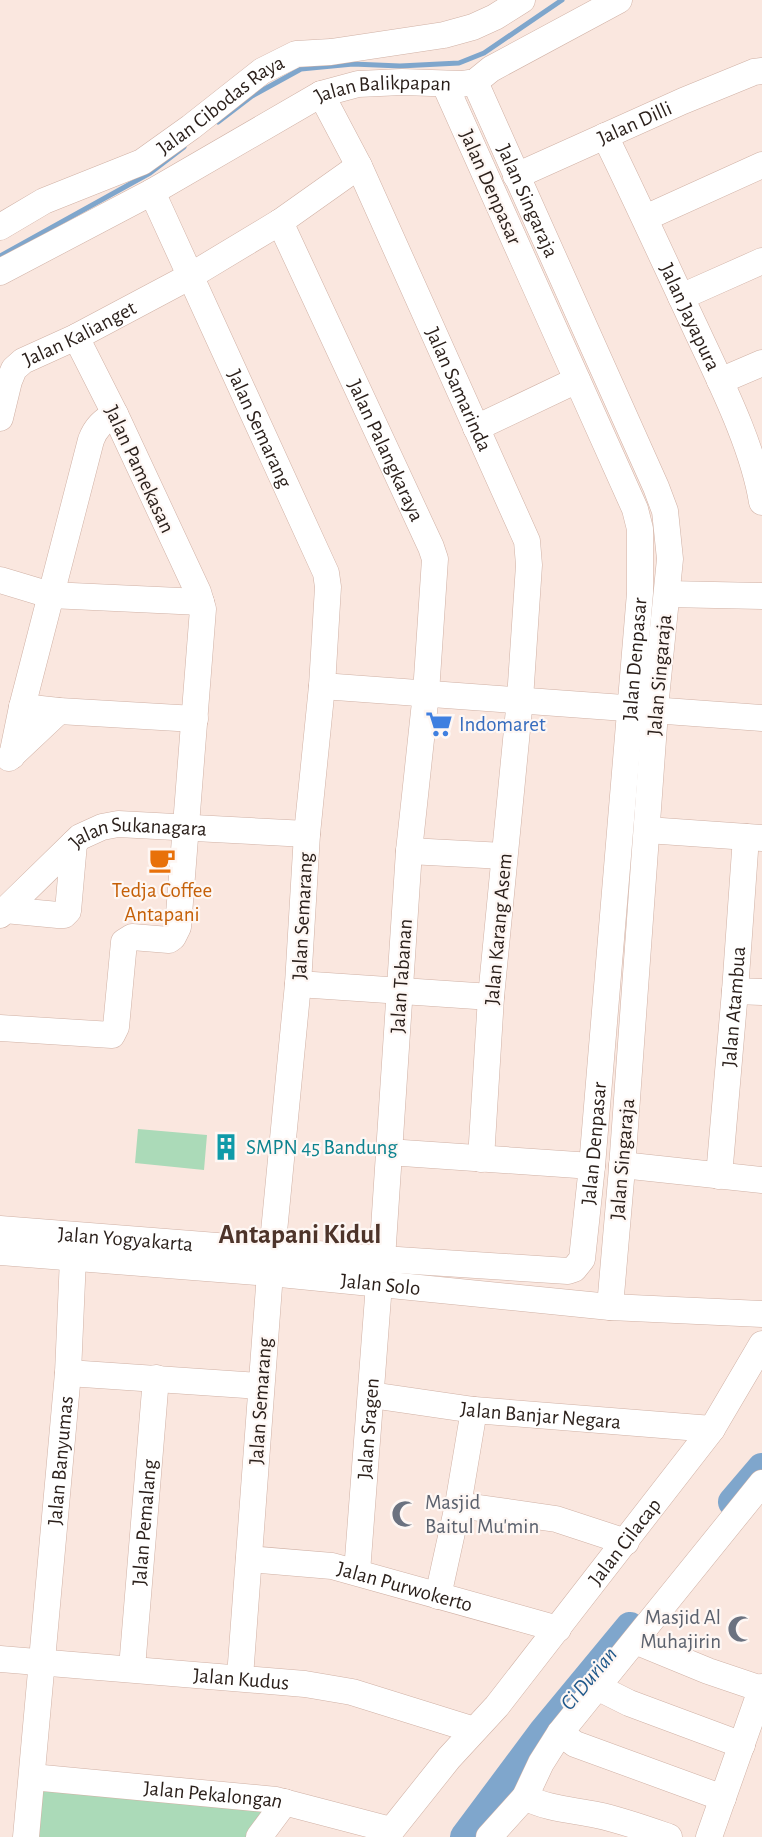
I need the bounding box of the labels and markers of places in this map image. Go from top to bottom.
supermarket icon: Indomaret [424,709,454,739]
place label: Indomaret [459,714,546,735]
cafe icon: Tedja Coffee Antapani [147,845,177,875]
place label: Tedja Coffee Antapani [112,880,212,925]
building icon: SMPN 45 Bandung [211,1132,241,1162]
place label: SMPN 45 Bandung [246,1137,398,1158]
place label: Masjid Baitul Mu'min [425,1492,539,1537]
mosque icon: Masjid Baitul Mu'min [390,1499,420,1529]
place label: Masjid Al Muhajirin [640,1607,721,1652]
mosque icon: Masjid Al Muhajirin [726,1614,756,1644]

